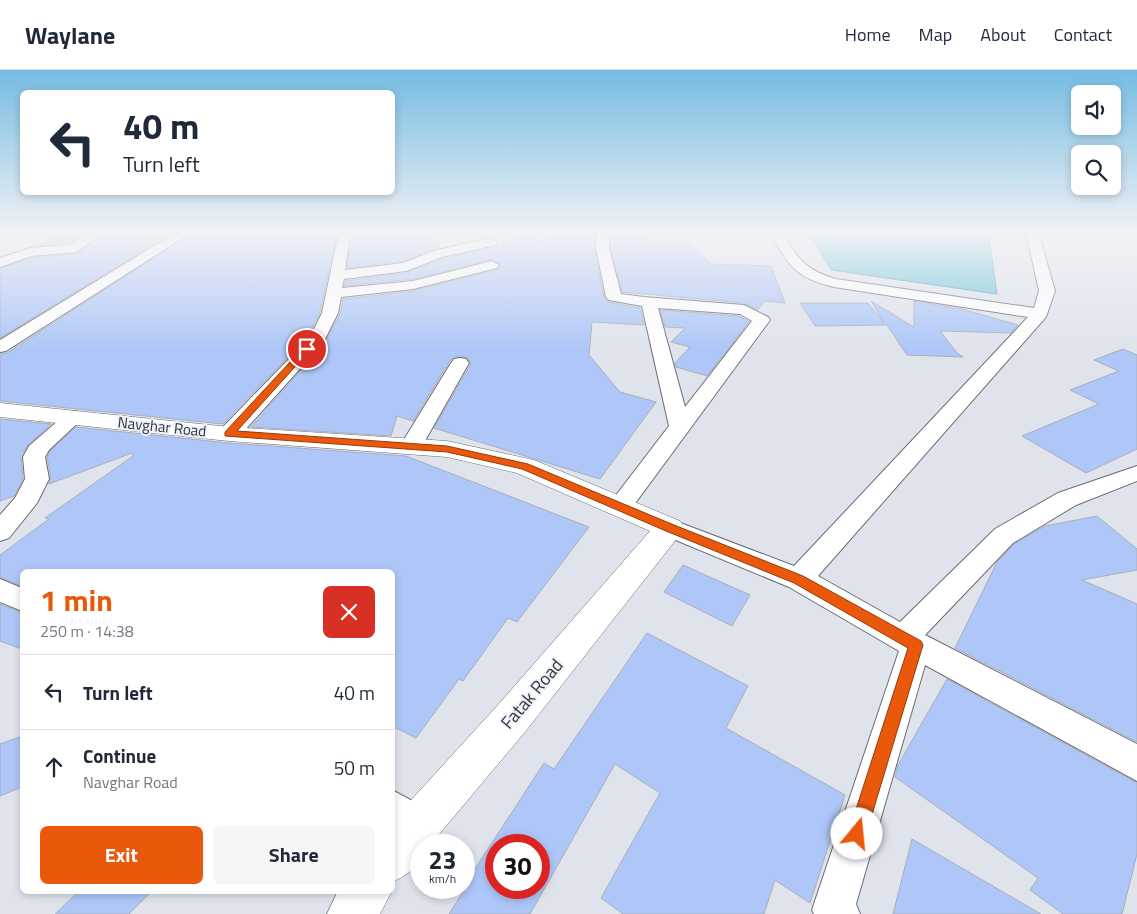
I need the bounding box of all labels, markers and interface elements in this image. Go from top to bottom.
text: Waylane [25,17,115,53]
text: Home [845,21,891,48]
text: Map [919,21,952,48]
text: About [980,21,1026,48]
text: Contact [1054,21,1112,48]
map controls [1071,85,1121,195]
button: sound [1071,85,1121,135]
text: 40 m [123,99,199,153]
icon: left [40,110,105,175]
button: search [1071,145,1121,195]
text: Turn left [123,147,200,181]
pin [286,328,328,370]
icon: arrive [293,335,321,363]
street label: Navghar Road [117,410,207,443]
text: 1 min [40,577,113,623]
button: close [323,586,375,638]
text: 250 m · 14:38 [40,619,134,643]
street label: Fatak Road [494,653,569,735]
icon: left [40,678,68,706]
text: Turn left [83,678,153,707]
text: 40 m [334,678,375,707]
text: Continue [83,741,156,770]
icon: ahead [40,753,68,781]
text: 50 m [334,753,375,782]
text: Navghar Road [83,770,178,794]
position arrow [830,807,882,859]
button: Exit [40,826,203,884]
button: Share [213,826,375,884]
speed limit sign: 30 [485,834,550,899]
text: 23 [428,841,457,879]
text: km/h [429,869,456,888]

